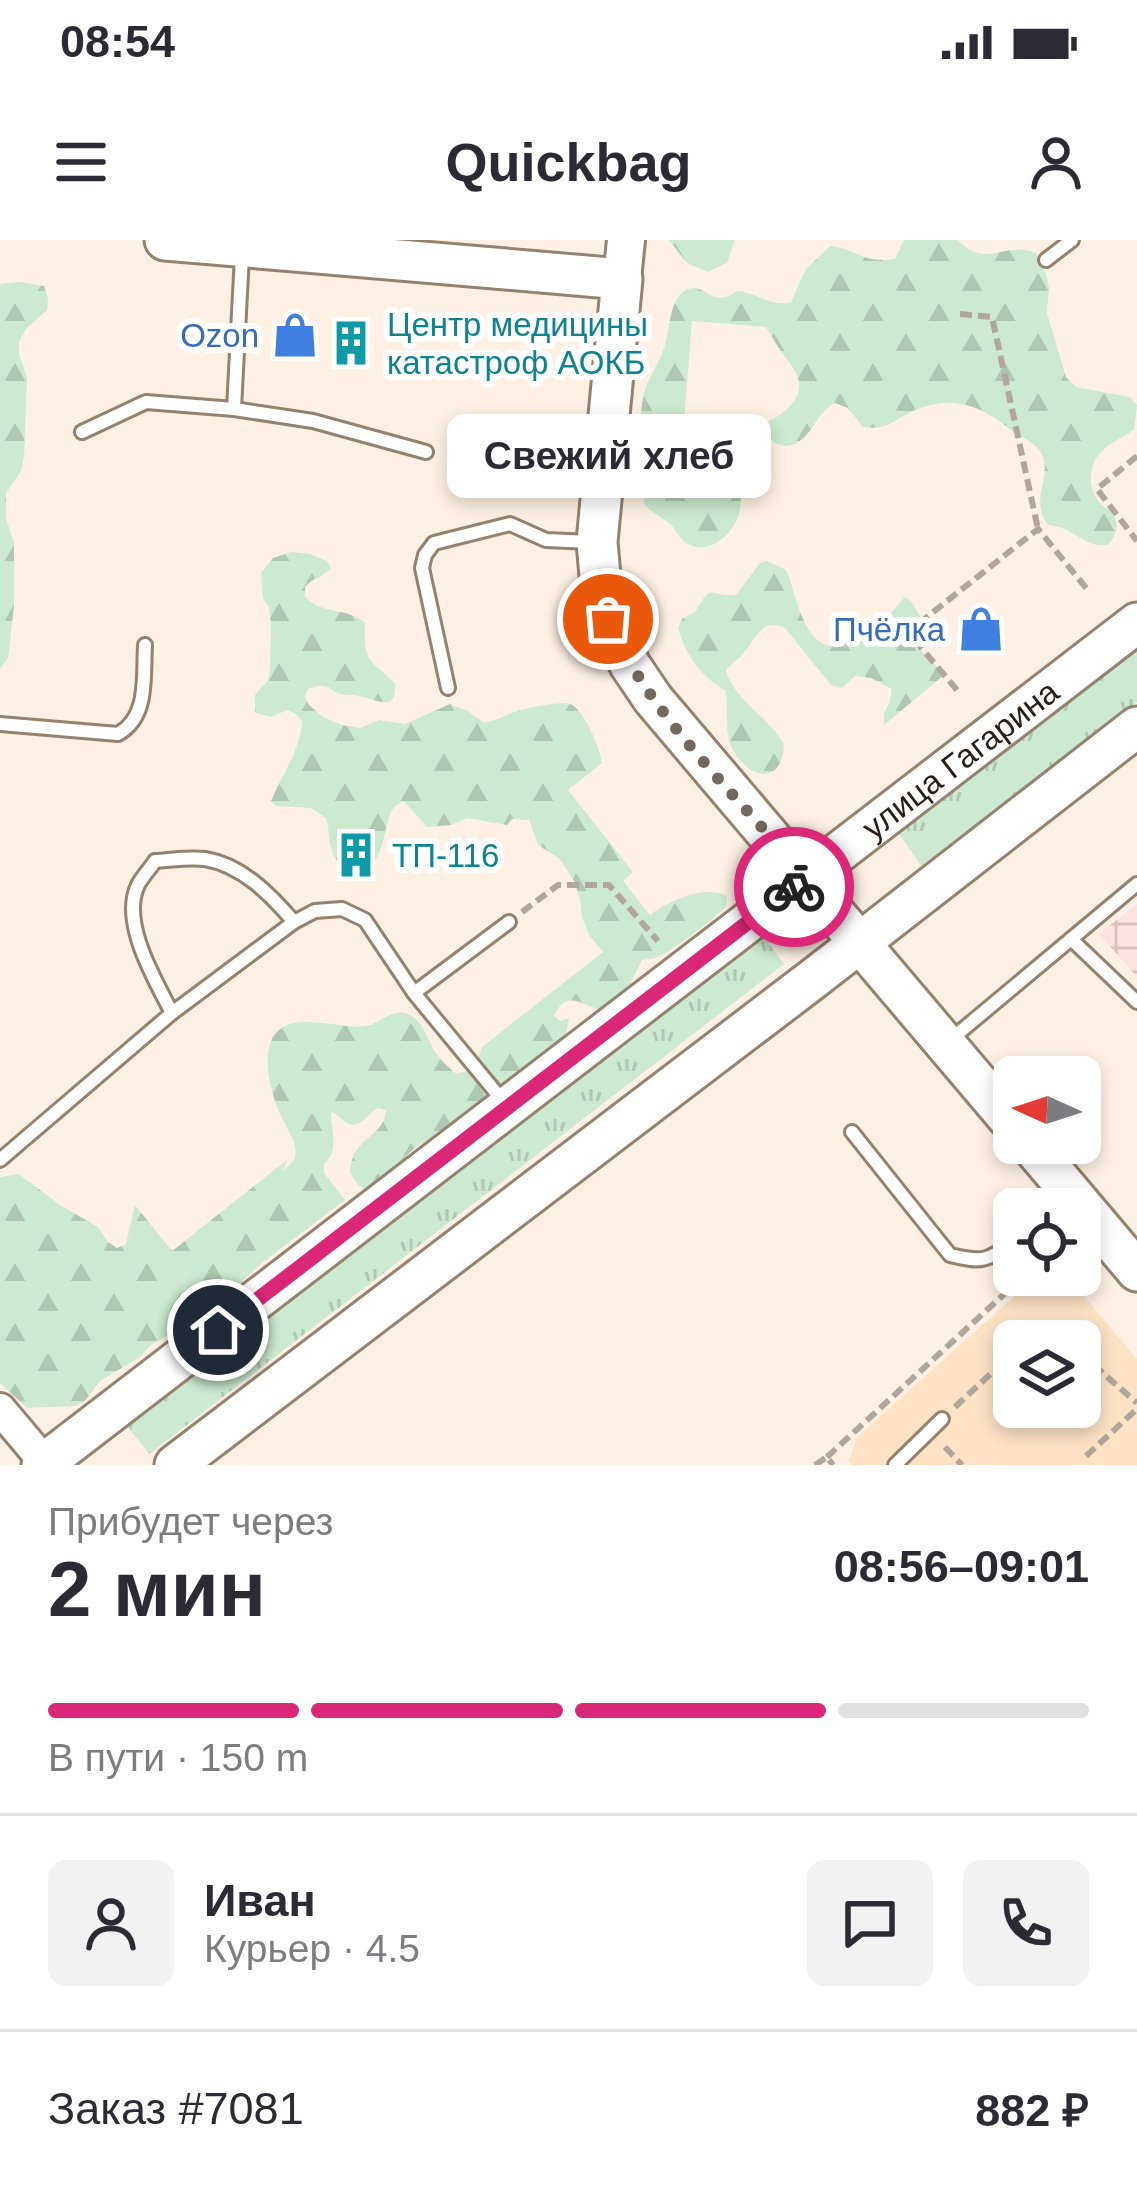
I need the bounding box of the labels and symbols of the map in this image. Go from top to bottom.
place label: Центр медицины катастроф АОКБ [387,306,648,381]
shop icon: Ozon [270,310,320,360]
place label: Ozon [180,317,259,354]
building icon: Центр медицины катастроф АОКБ [326,318,376,368]
callout: Свежий хлеб [446,415,770,499]
pin [557,568,659,670]
shop icon: Пчёлка [956,604,1006,654]
place label: Пчёлка [833,611,946,648]
street label: улица Гагарина [855,672,1066,846]
courier [734,827,854,947]
building icon: ТП-116 [331,830,381,880]
place label: ТП-116 [392,837,499,874]
north arrow [993,1056,1101,1164]
pin [167,1279,269,1381]

